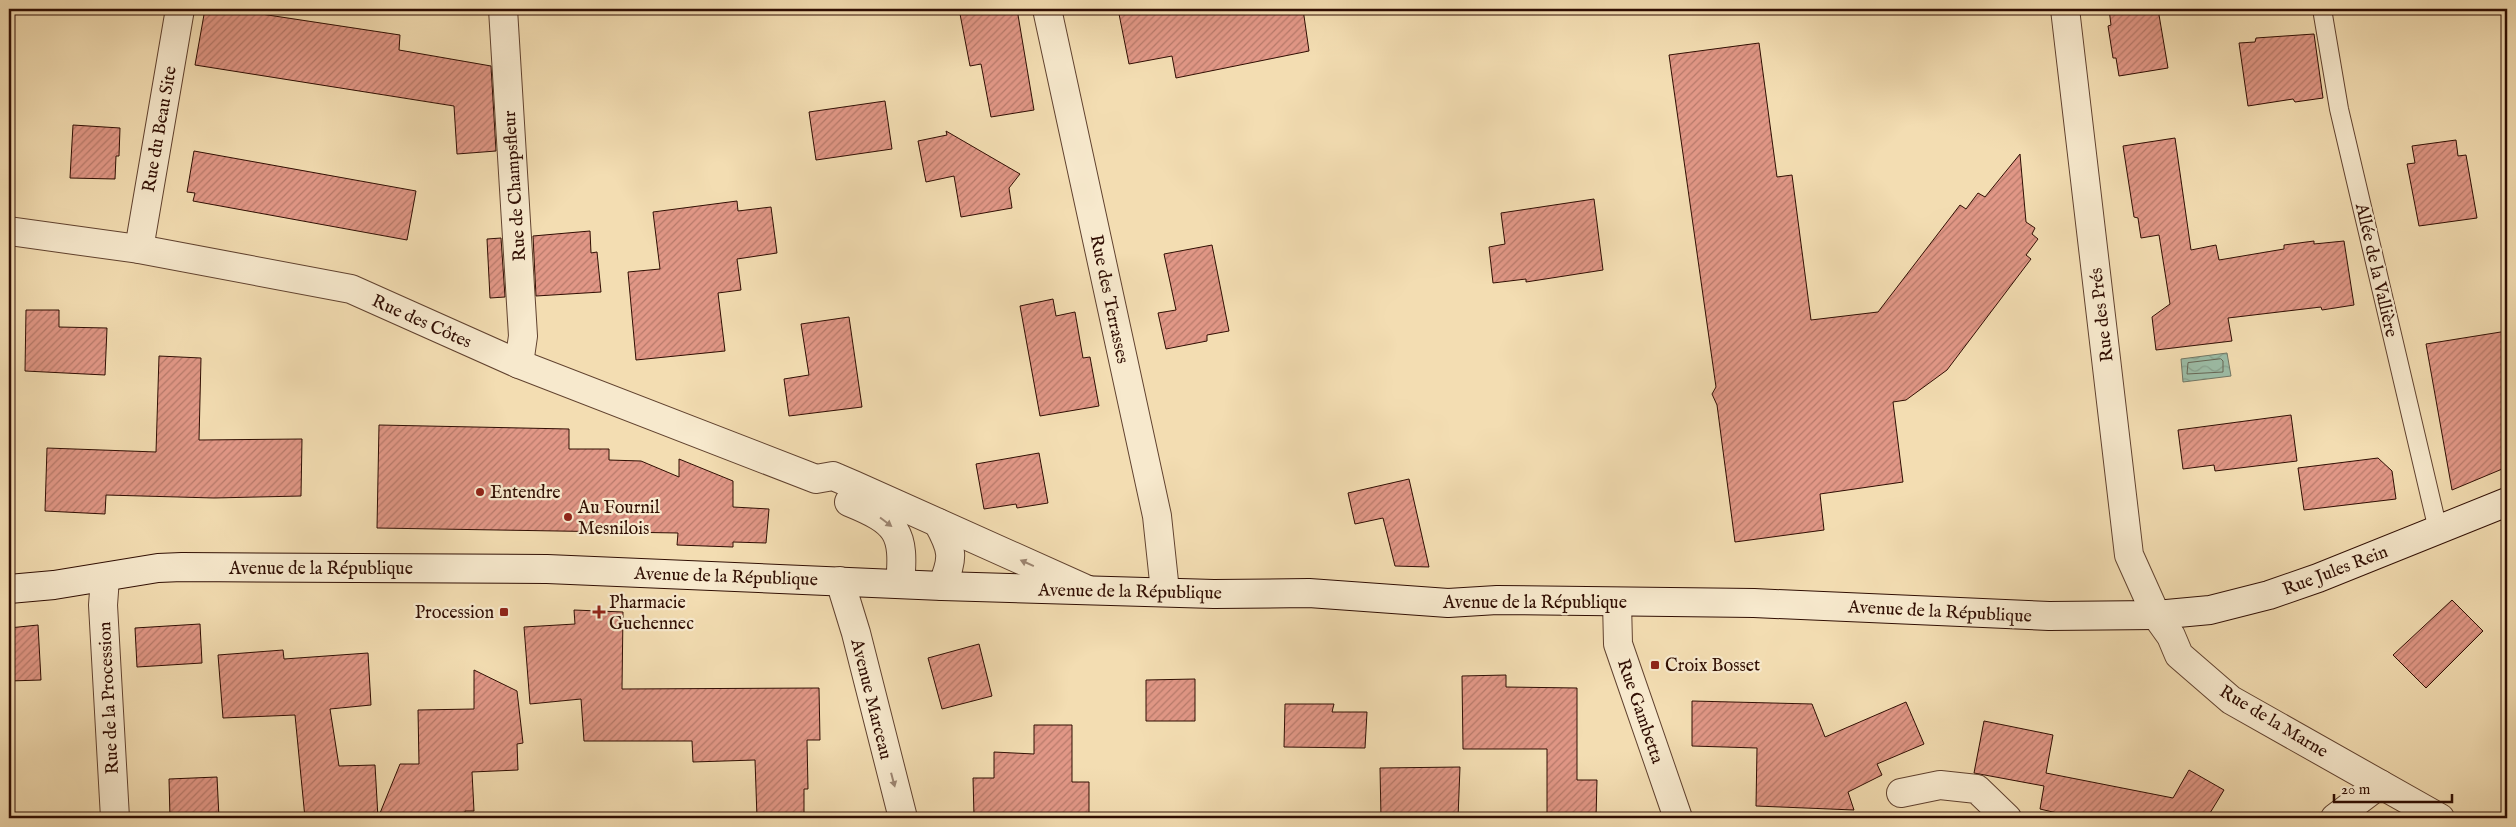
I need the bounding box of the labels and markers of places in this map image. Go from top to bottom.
place label: Entendre [490,482,561,505]
marker: Entendre [474,486,486,498]
place label: Au Fournil Mesnilois [577,497,660,541]
marker: Au Fournil Mesnilois [562,511,574,523]
place label: Pharmacie Guehennec [609,592,694,636]
place label: Procession [415,602,494,625]
marker: Procession [498,606,510,618]
marker: Pharmacie Guehennec [593,606,605,618]
place label: Croix Bosset [1665,655,1760,678]
marker: Croix Bosset [1649,659,1661,671]

